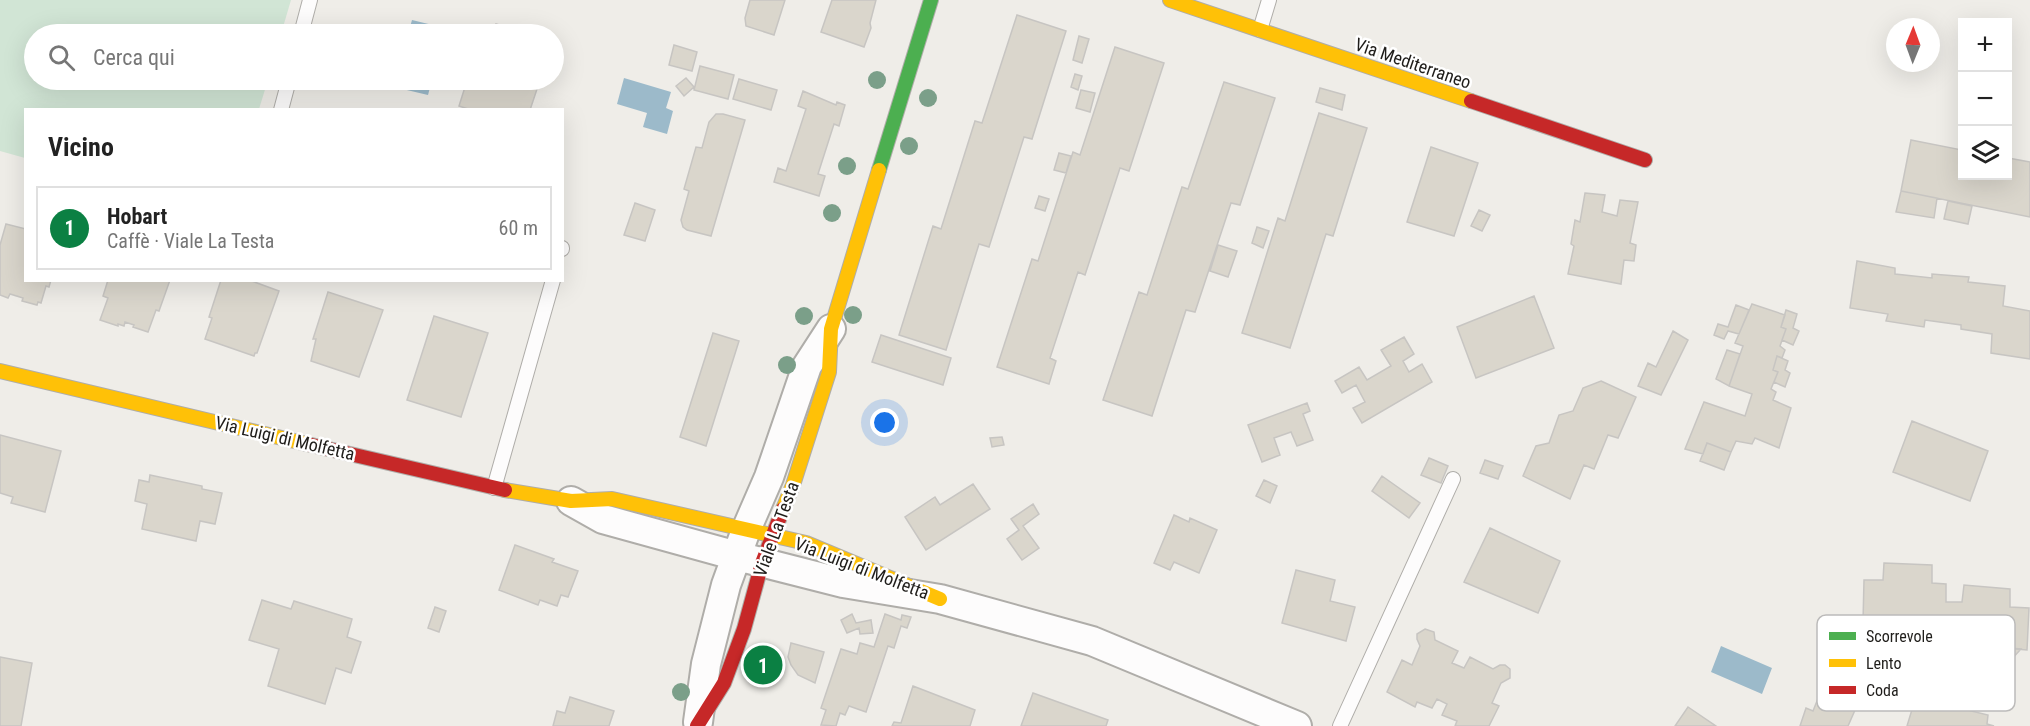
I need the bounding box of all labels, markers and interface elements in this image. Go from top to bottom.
north arrow [1886,18,1940,72]
map controls [1958,18,2012,180]
button: + [1958,18,2012,72]
search box [24,24,564,90]
street label: Via Mediterraneo [1352,33,1474,93]
icon: search [45,41,78,74]
text: Cerca qui [93,45,175,70]
button: − [1958,72,2012,126]
button: layers [1958,126,2012,180]
text: Vicino [48,132,114,162]
text: Hobart [107,204,167,229]
text: 1 [64,216,75,240]
text: 60 m [499,216,538,240]
text: Caffè · Viale La Testa [107,229,274,253]
your location [870,408,899,437]
street label: Via Luigi di Molfetta [213,412,357,464]
street label: Viale La Testa [749,479,803,579]
street label: Via Luigi di Molfetta [792,533,932,603]
legend [1817,615,2015,711]
text: Scorrevole [1866,627,1933,646]
pin: 1 [744,642,783,688]
text: Lento [1866,654,1901,673]
text: Coda [1866,681,1899,700]

